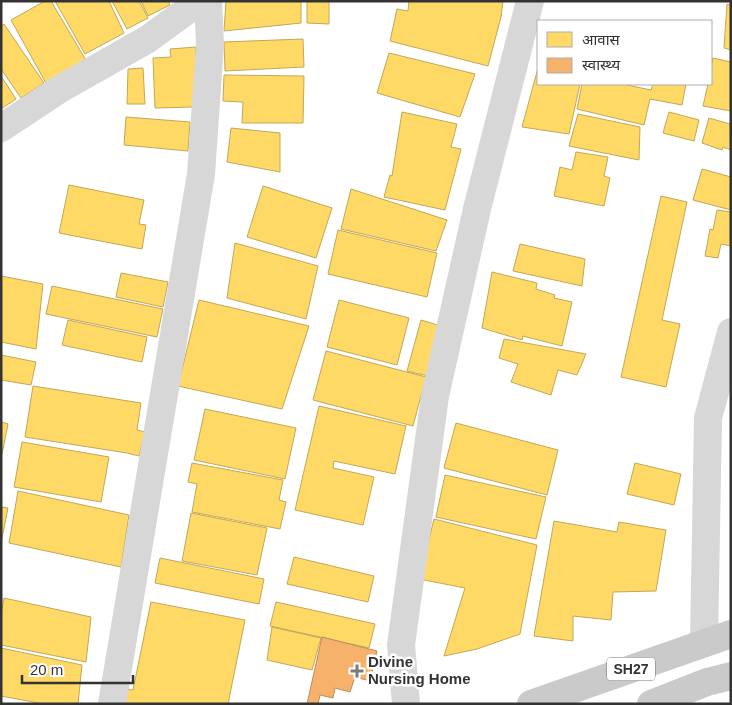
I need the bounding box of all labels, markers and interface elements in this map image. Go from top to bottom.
legend [537,20,712,85]
text: आवास [582,31,621,48]
text: स्वास्थ्य [582,56,620,73]
scale bar [22,652,134,684]
place label: Divine Nursing Home [368,653,471,687]
road number: SH27 [607,658,655,681]
text: 20 m [30,661,63,678]
marker: Divine Nursing Home [350,664,364,678]

